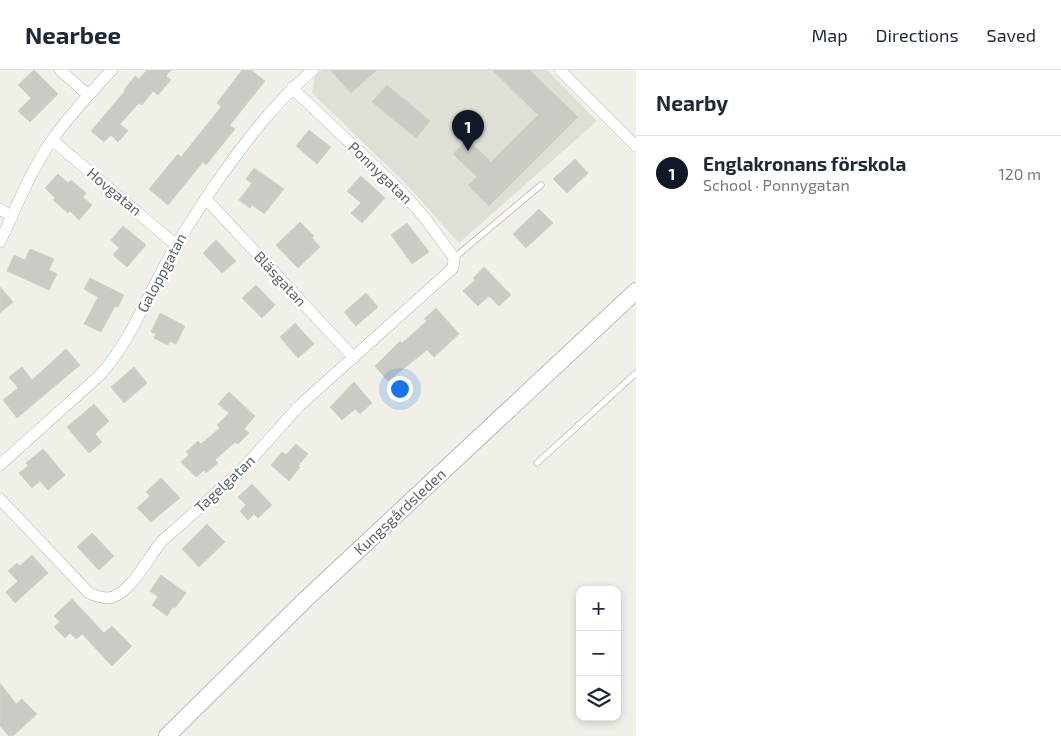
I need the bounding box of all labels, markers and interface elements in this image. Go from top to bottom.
text: Nearbee [25,20,121,49]
text: Map [811,24,848,46]
text: Directions [876,24,959,46]
text: Saved [987,24,1036,46]
text: Nearby [656,90,728,115]
pin: 1 [452,110,484,151]
street label: Ponnygatan [345,137,416,207]
text: Englakronans förskola [703,152,906,175]
street label: Hovgatan [84,163,146,219]
text: 1 [669,164,675,183]
text: 120 m [998,164,1041,183]
text: School · Ponnygatan [703,175,850,194]
street label: Galoppgatan [133,230,190,315]
street label: Bläsgatan [251,247,311,310]
your location [387,376,413,402]
street label: Tagelgatan [191,451,258,516]
street label: Kungsgårdsleden [350,464,449,558]
map controls [576,586,621,721]
button: + [576,586,621,631]
button: − [576,631,621,676]
button: layers [576,676,621,721]

